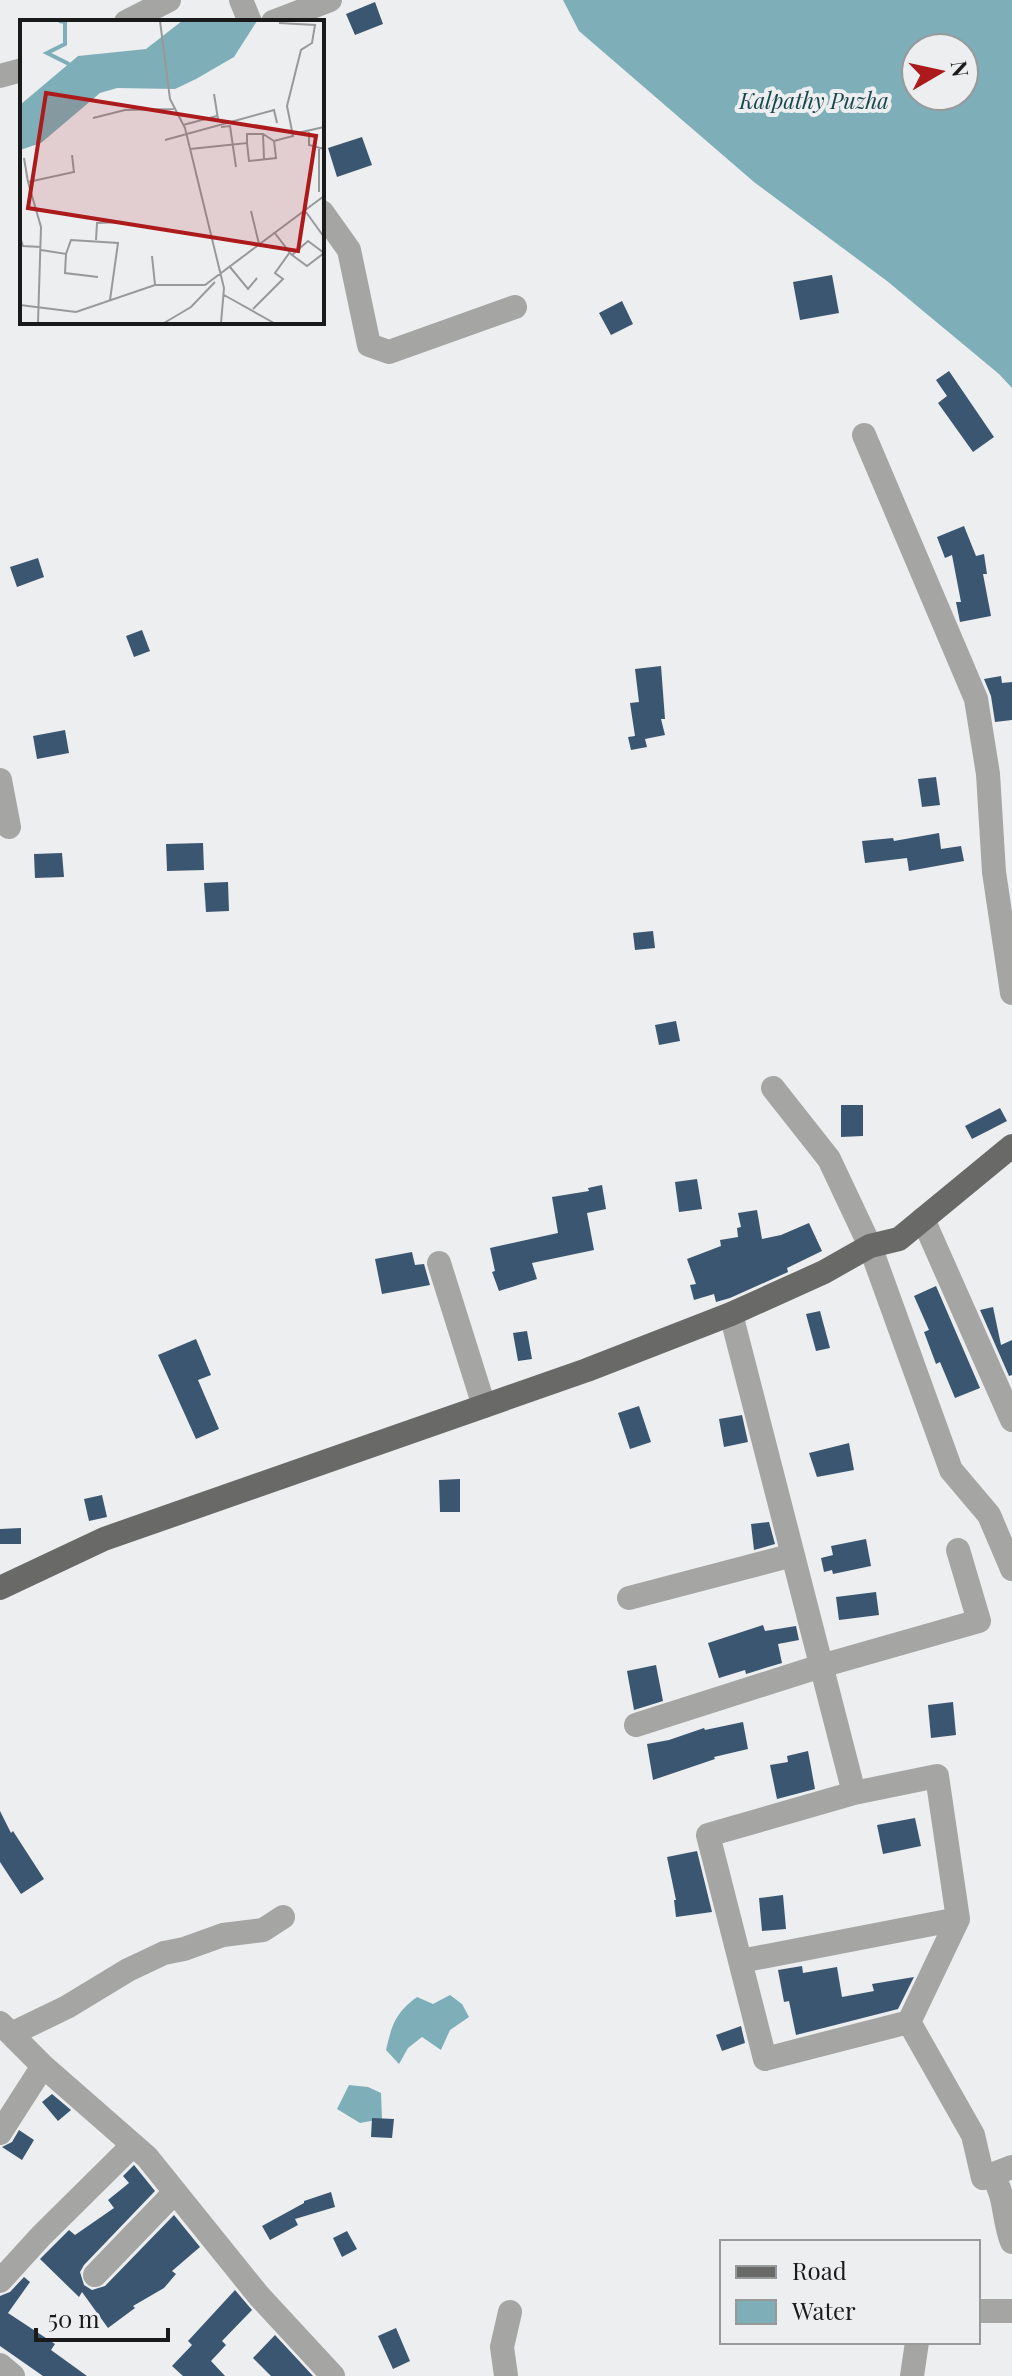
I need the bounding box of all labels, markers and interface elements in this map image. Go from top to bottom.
inset map [20,20,324,324]
north arrow [900,32,980,112]
text: N [945,59,977,79]
water label: Kalpathy Puzha [738,85,889,115]
legend [720,2240,980,2344]
text: Road [792,2254,847,2286]
scale bar [36,2292,168,2342]
text: Water [791,2294,856,2326]
text: 50 m [48,2302,100,2334]

